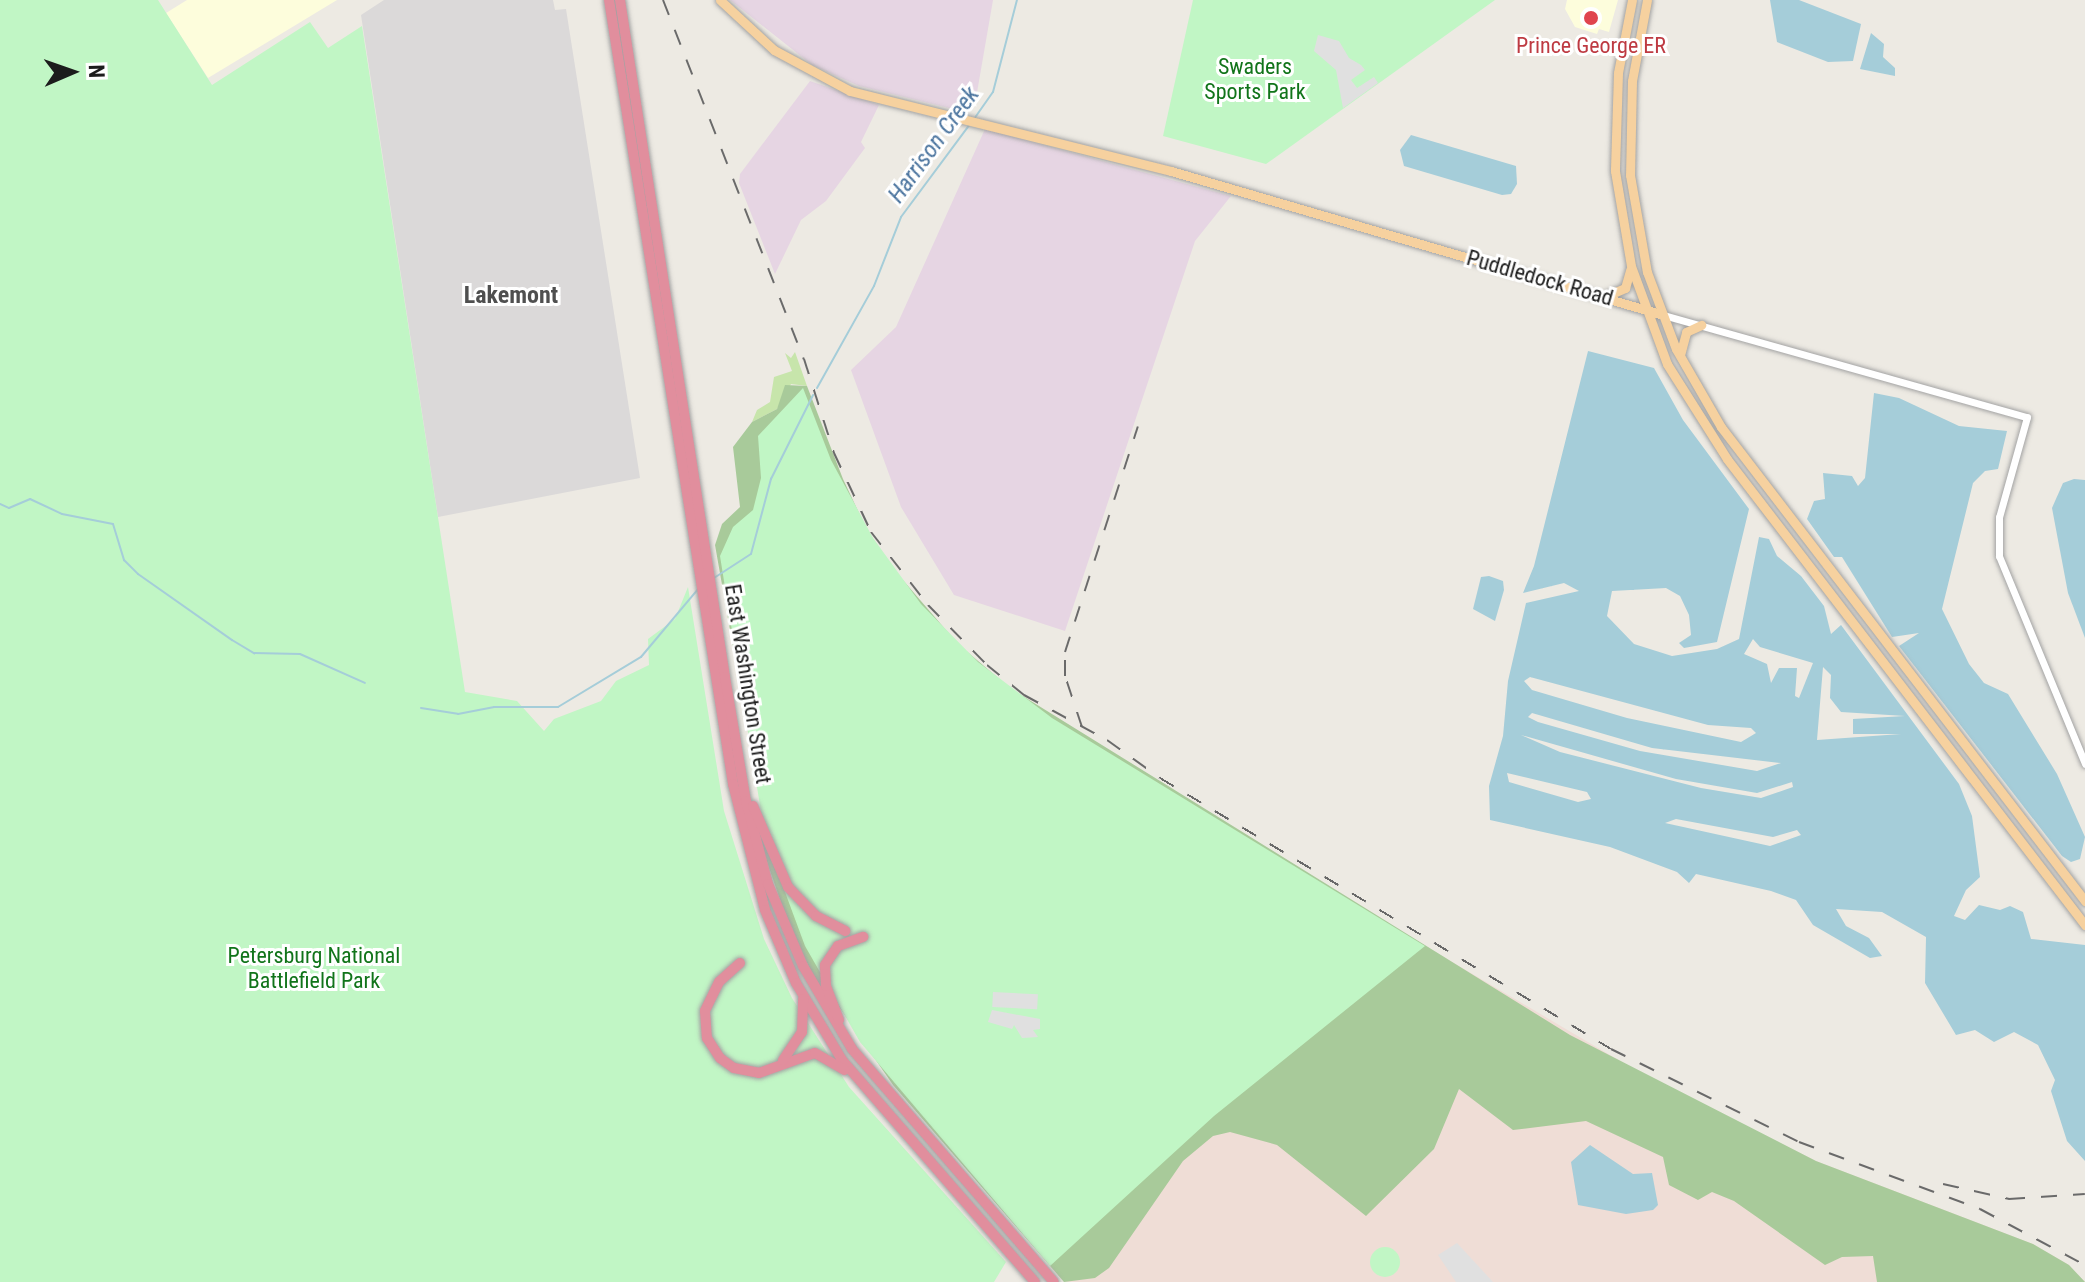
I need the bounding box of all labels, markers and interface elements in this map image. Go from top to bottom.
marker: Prince George ER [1580,7,1602,29]
north arrow [32,32,112,112]
place label: Prince George ER [1516,33,1666,59]
park label: Swaders Sports Park [1204,53,1306,104]
text: N [84,64,109,78]
water label: Harrison Creek [882,81,986,209]
street label: Puddledock Road [1464,244,1616,312]
district label: Lakemont [464,282,558,310]
street label: East Washington Street [719,582,777,786]
park label: Petersburg National Battlefield Park [228,942,400,994]

